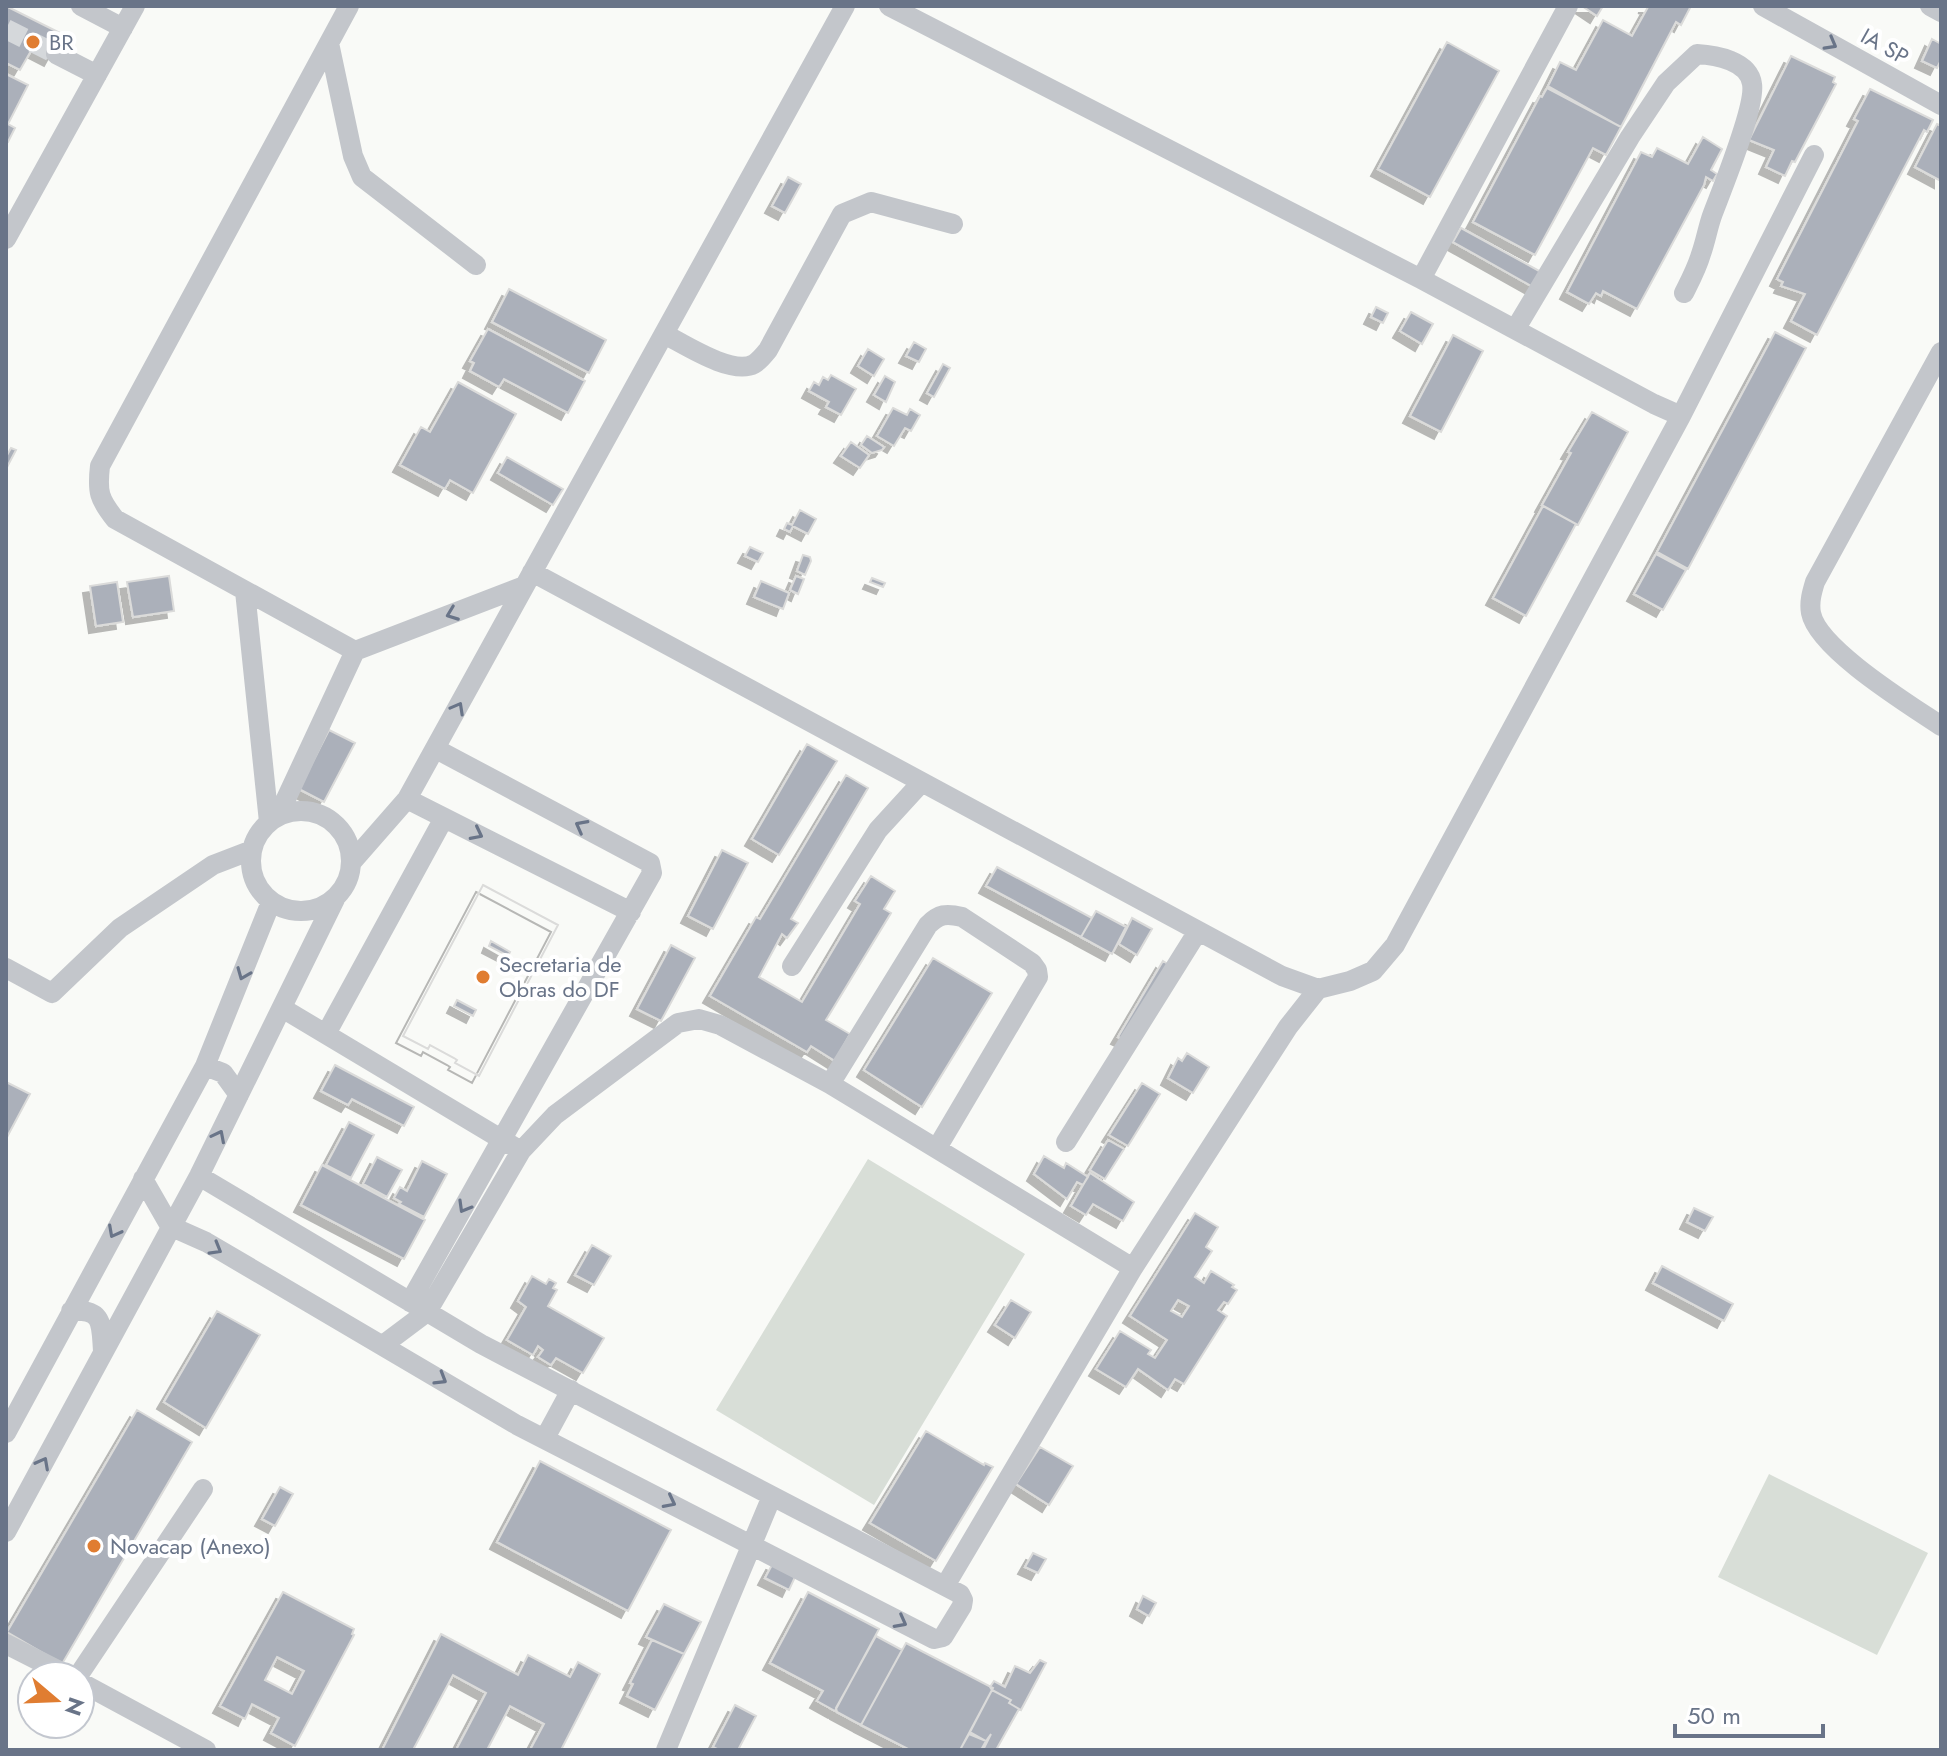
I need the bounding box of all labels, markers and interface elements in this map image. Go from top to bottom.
street label: IA SP [1855,20,1915,72]
place label: BR [49,26,74,58]
marker: BR [24,33,42,51]
one-way arrow [1823,34,1837,49]
one-way arrow [445,604,459,621]
one-way arrow [449,701,464,716]
one-way arrow [575,821,589,836]
one-way arrow [468,824,483,840]
place label: Secretaria de Obras do DF [499,948,622,1005]
one-way arrow [236,966,252,980]
marker: Secretaria de Obras do DF [474,968,492,986]
one-way arrow [209,1129,224,1144]
one-way arrow [458,1198,474,1213]
one-way arrow [109,1223,124,1238]
one-way arrow [208,1239,223,1254]
one-way arrow [432,1370,447,1385]
one-way arrow [33,1457,48,1472]
one-way arrow [662,1492,677,1508]
place label: Novacap (Anexo) [110,1530,271,1562]
marker: Novacap (Anexo) [85,1537,103,1555]
one-way arrow [893,1612,907,1627]
north arrow [16,1660,96,1740]
scale bar [1675,1688,1823,1738]
text: N [57,1693,93,1720]
text: 50 m [1687,1698,1741,1733]

